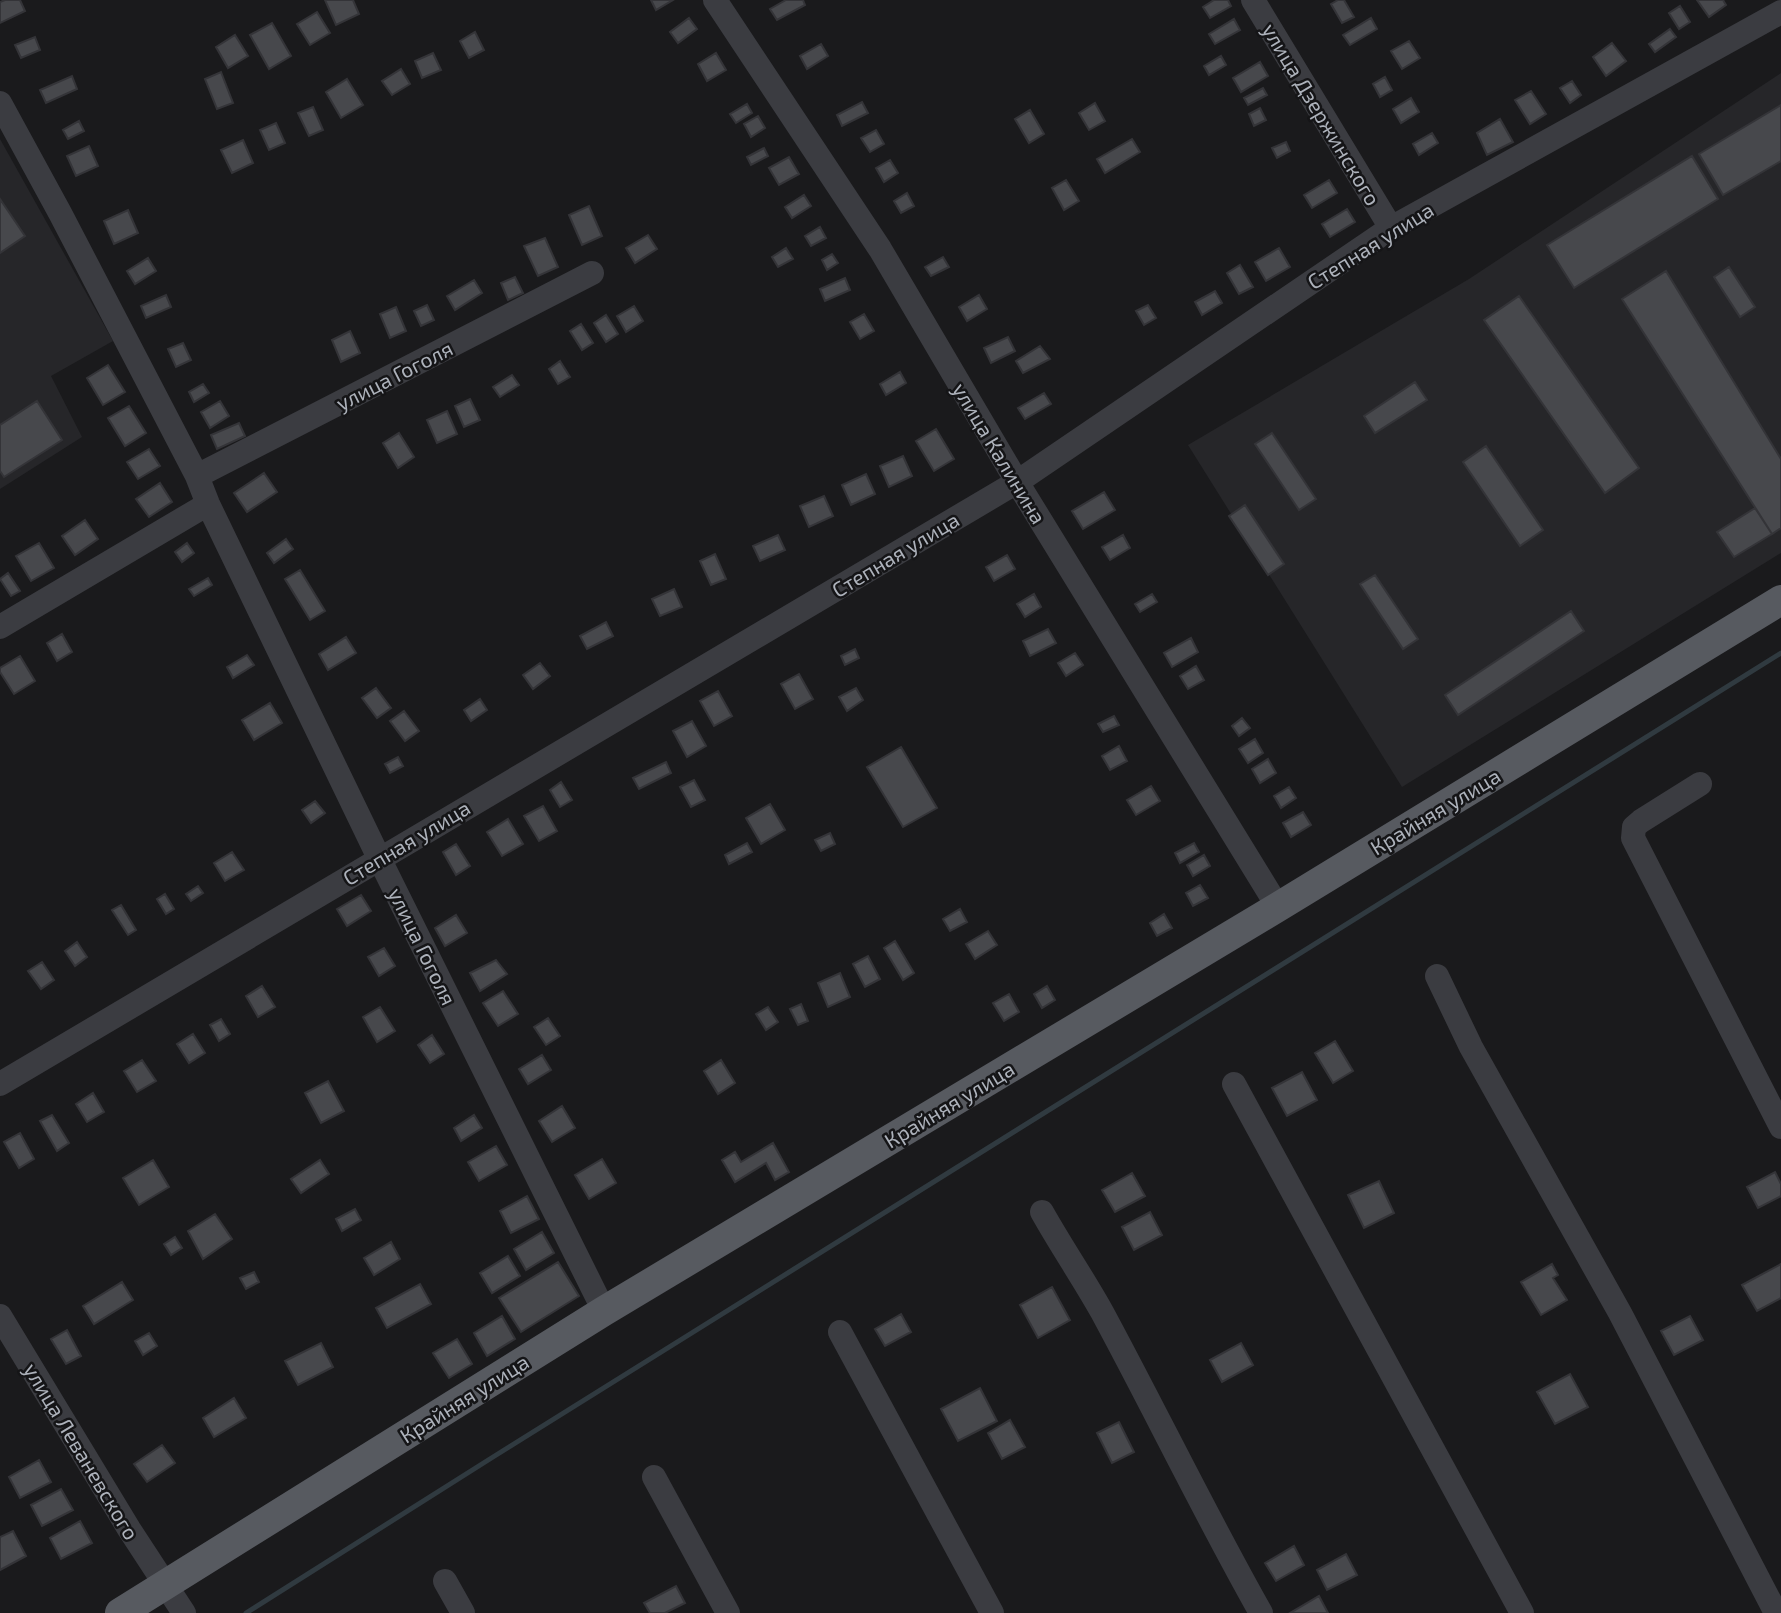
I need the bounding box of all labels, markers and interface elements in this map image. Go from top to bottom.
street label: улица Дзержинского [1257,18,1386,210]
street label: Степная улица [1302,196,1438,295]
street label: улица Гоголя [332,335,457,416]
street label: улица Калинина [947,378,1052,529]
street label: Степная улица [827,506,964,603]
street label: Крайняя улица [1365,762,1505,860]
street label: Степная улица [338,794,475,891]
street label: улица Гоголя [383,883,462,1009]
street label: Крайняя улица [879,1055,1019,1153]
street label: Крайняя улица [395,1348,534,1448]
street label: улица Леваневского [18,1358,145,1544]

